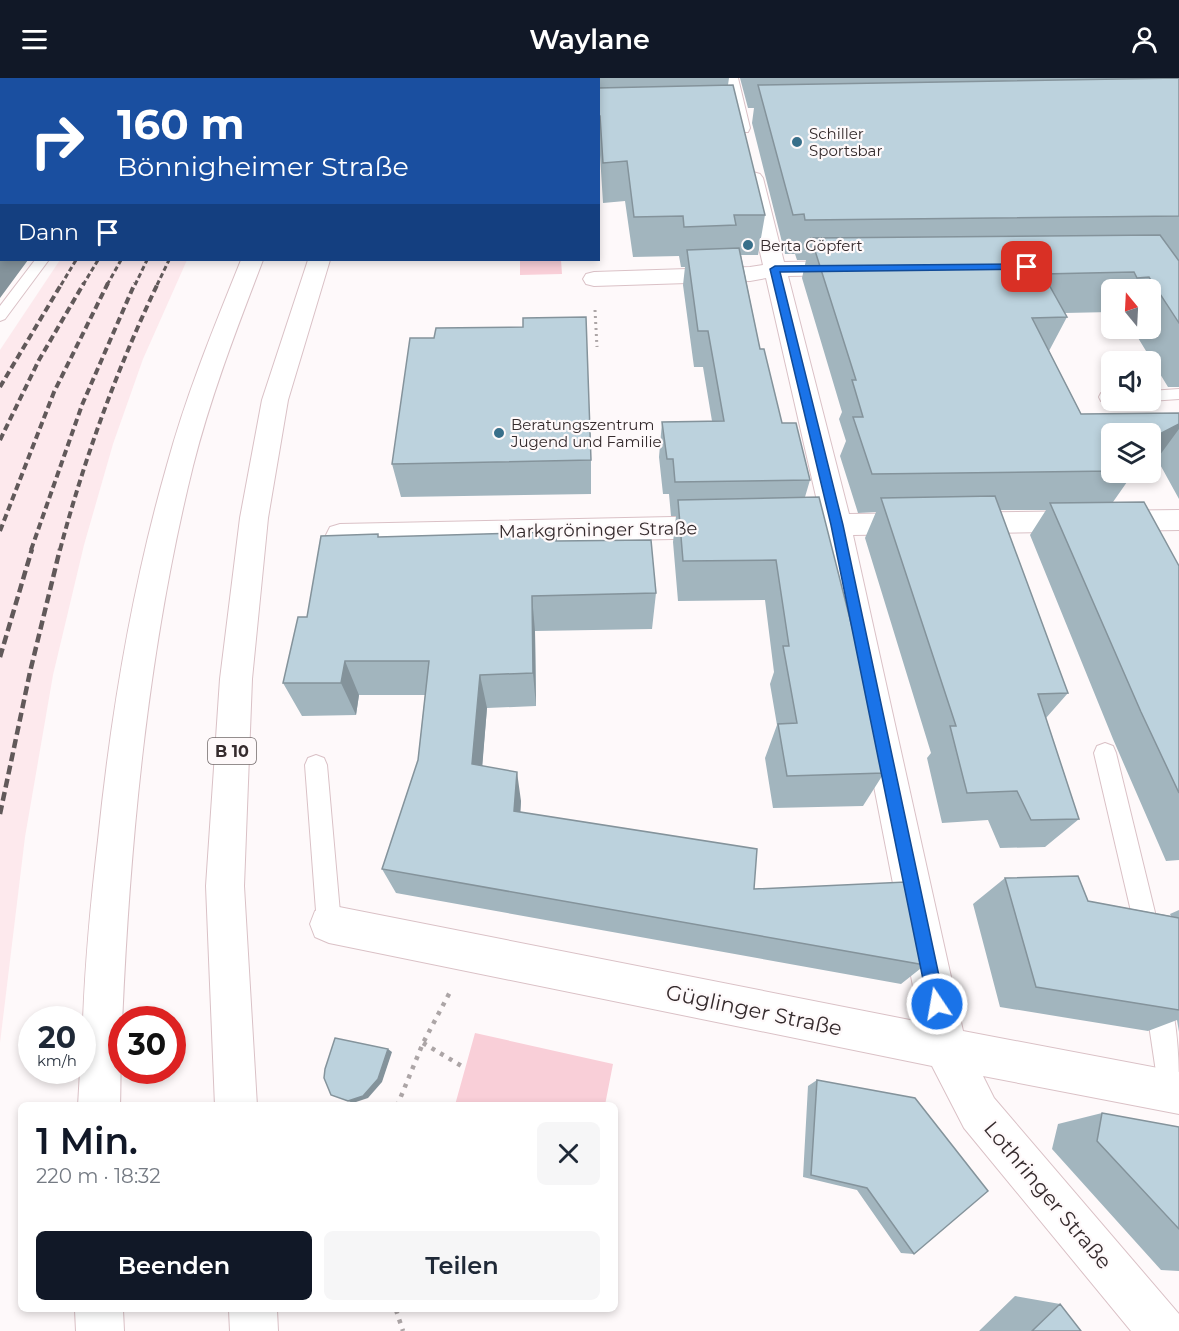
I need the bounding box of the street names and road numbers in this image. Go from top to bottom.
street label: Markgröninger Straße [499,517,698,543]
road number: B 10 [208,738,256,764]
street label: Güglinger Straße [664,979,844,1041]
street label: Lothringer Straße [979,1116,1117,1274]

